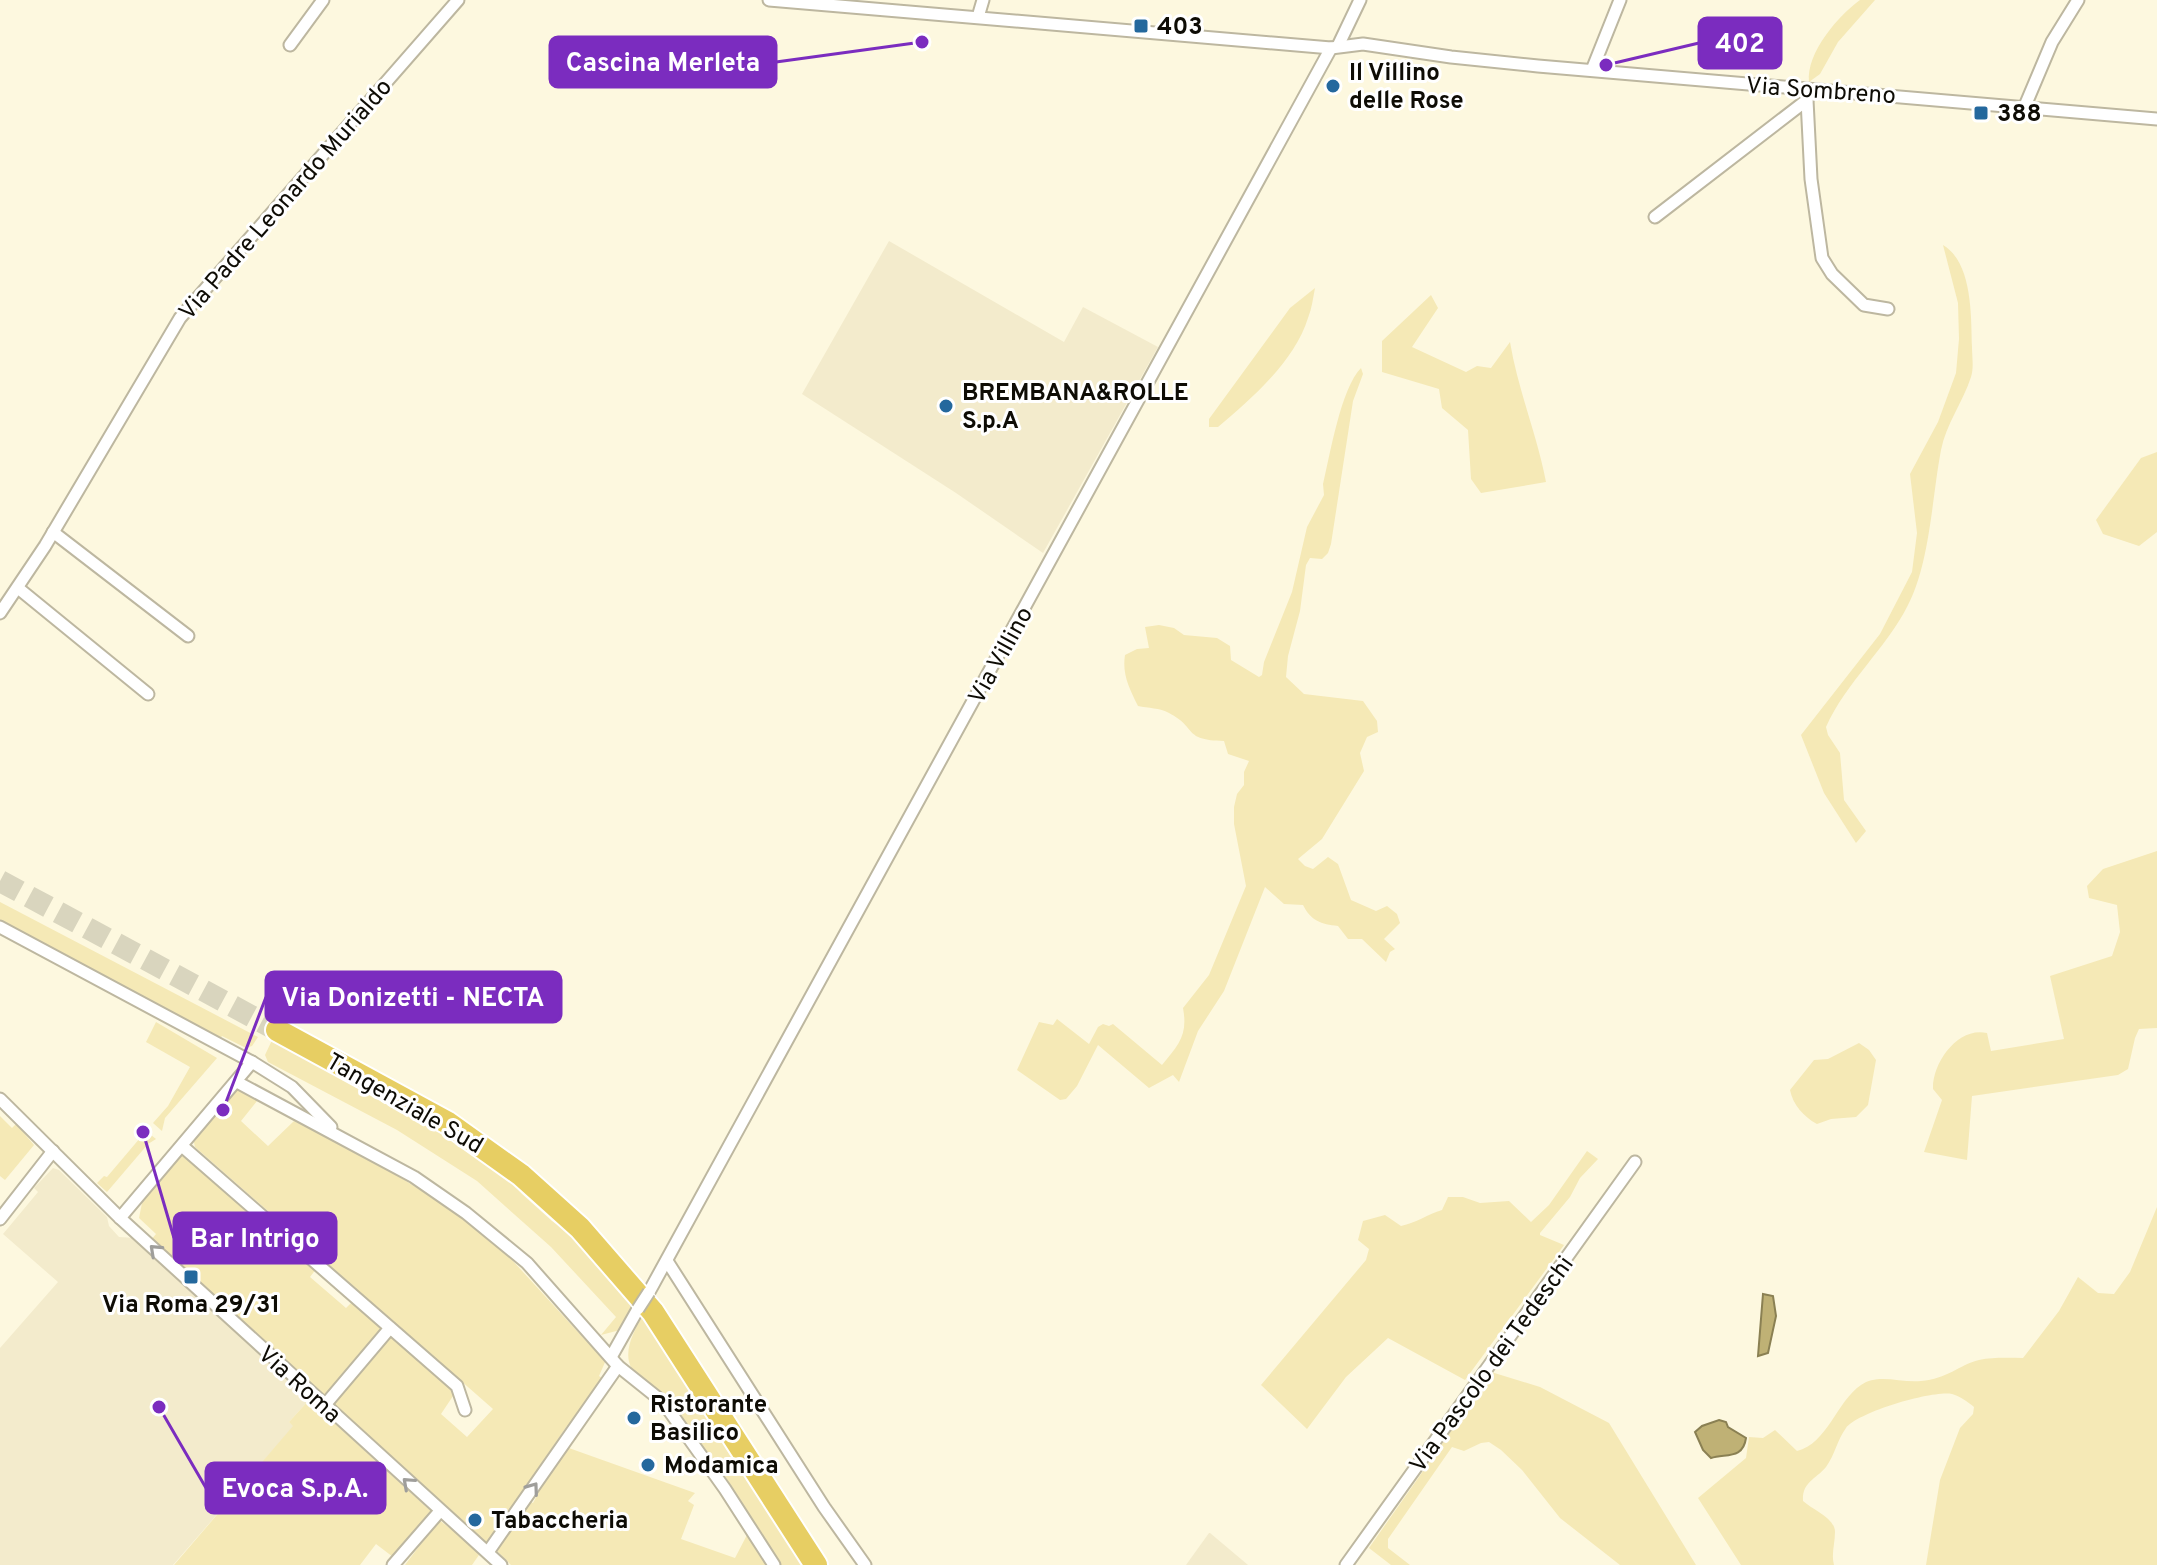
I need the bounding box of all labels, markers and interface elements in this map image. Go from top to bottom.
place label: 403 [1157,13,1203,43]
marker: 403 [1132,17,1150,35]
callout: 402 [1699,18,1781,68]
text: 402 [1715,29,1765,62]
callout: Cascina Merleta [550,37,776,87]
text: Cascina Merleta [566,48,760,81]
place label: Il Villino delle Rose [1349,59,1464,117]
street label: Via Sombreno [1745,72,1897,112]
street label: Via Padre Leonardo Murialdo [173,73,400,327]
marker: Il Villino delle Rose [1324,77,1342,95]
place label: 388 [1997,100,2042,130]
marker: 388 [1972,104,1990,122]
place label: BREMBANA&ROLLE S.p.A [962,379,1189,437]
marker: BREMBANA&ROLLE S.p.A [937,397,955,415]
street label: Via Villino [963,602,1041,710]
callout: Via Donizetti - NECTA [266,972,561,1022]
text: Via Donizetti - NECTA [281,983,545,1016]
street label: Tangenziale Sud [320,1048,488,1162]
callout: Bar Intrigo [174,1213,336,1263]
text: Bar Intrigo [190,1224,320,1257]
one-way arrow [150,1244,164,1259]
street label: Via Pascolo dei Tedeschi [1404,1251,1581,1479]
marker: Via Roma 29/31 [182,1268,200,1286]
place label: Via Roma 29/31 [102,1291,280,1321]
street label: Via Roma [251,1340,346,1431]
place label: Ristorante Basilico [650,1391,767,1449]
marker: Ristorante Basilico [625,1409,643,1427]
place label: Modamica [664,1452,779,1482]
marker: Modamica [639,1456,657,1474]
callout: Evoca S.p.A. [206,1463,385,1513]
text: Evoca S.p.A. [222,1474,368,1507]
one-way arrow [403,1478,418,1492]
one-way arrow [523,1483,538,1497]
place label: Tabaccheria [491,1507,628,1537]
marker: Tabaccheria [466,1511,484,1529]

